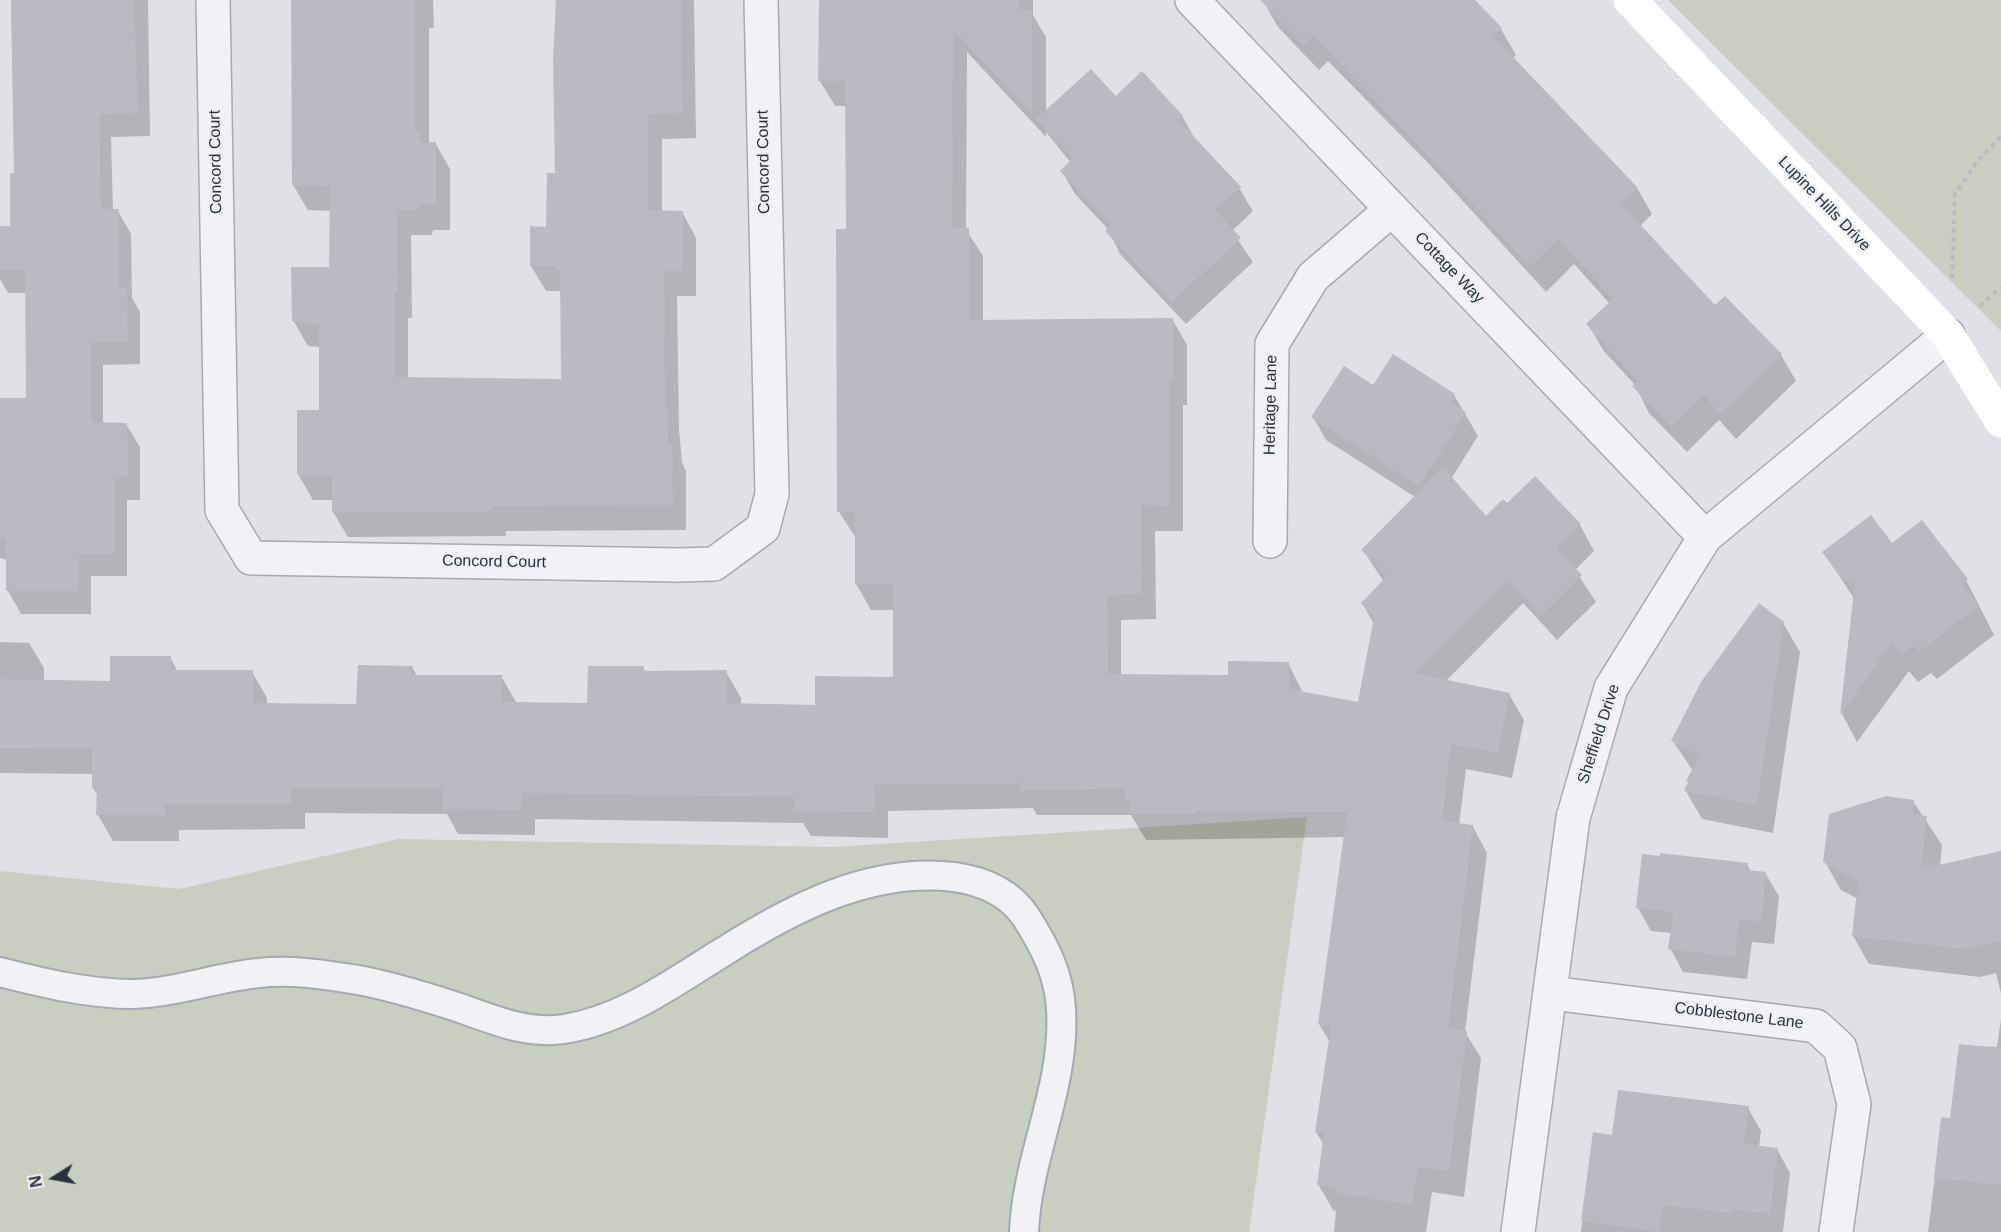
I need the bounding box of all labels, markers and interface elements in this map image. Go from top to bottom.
street label: Concord Court [205,110,227,214]
street label: Concord Court [753,110,775,214]
street label: Lupine Hills Drive [1774,153,1874,255]
street label: Cottage Way [1410,228,1488,308]
street label: Heritage Lane [1261,355,1281,455]
street label: Concord Court [442,551,546,573]
street label: Sheffield Drive [1574,682,1624,786]
street label: Cobblestone Lane [1673,999,1805,1033]
north arrow [24,1148,84,1208]
text: N [26,1174,45,1189]

